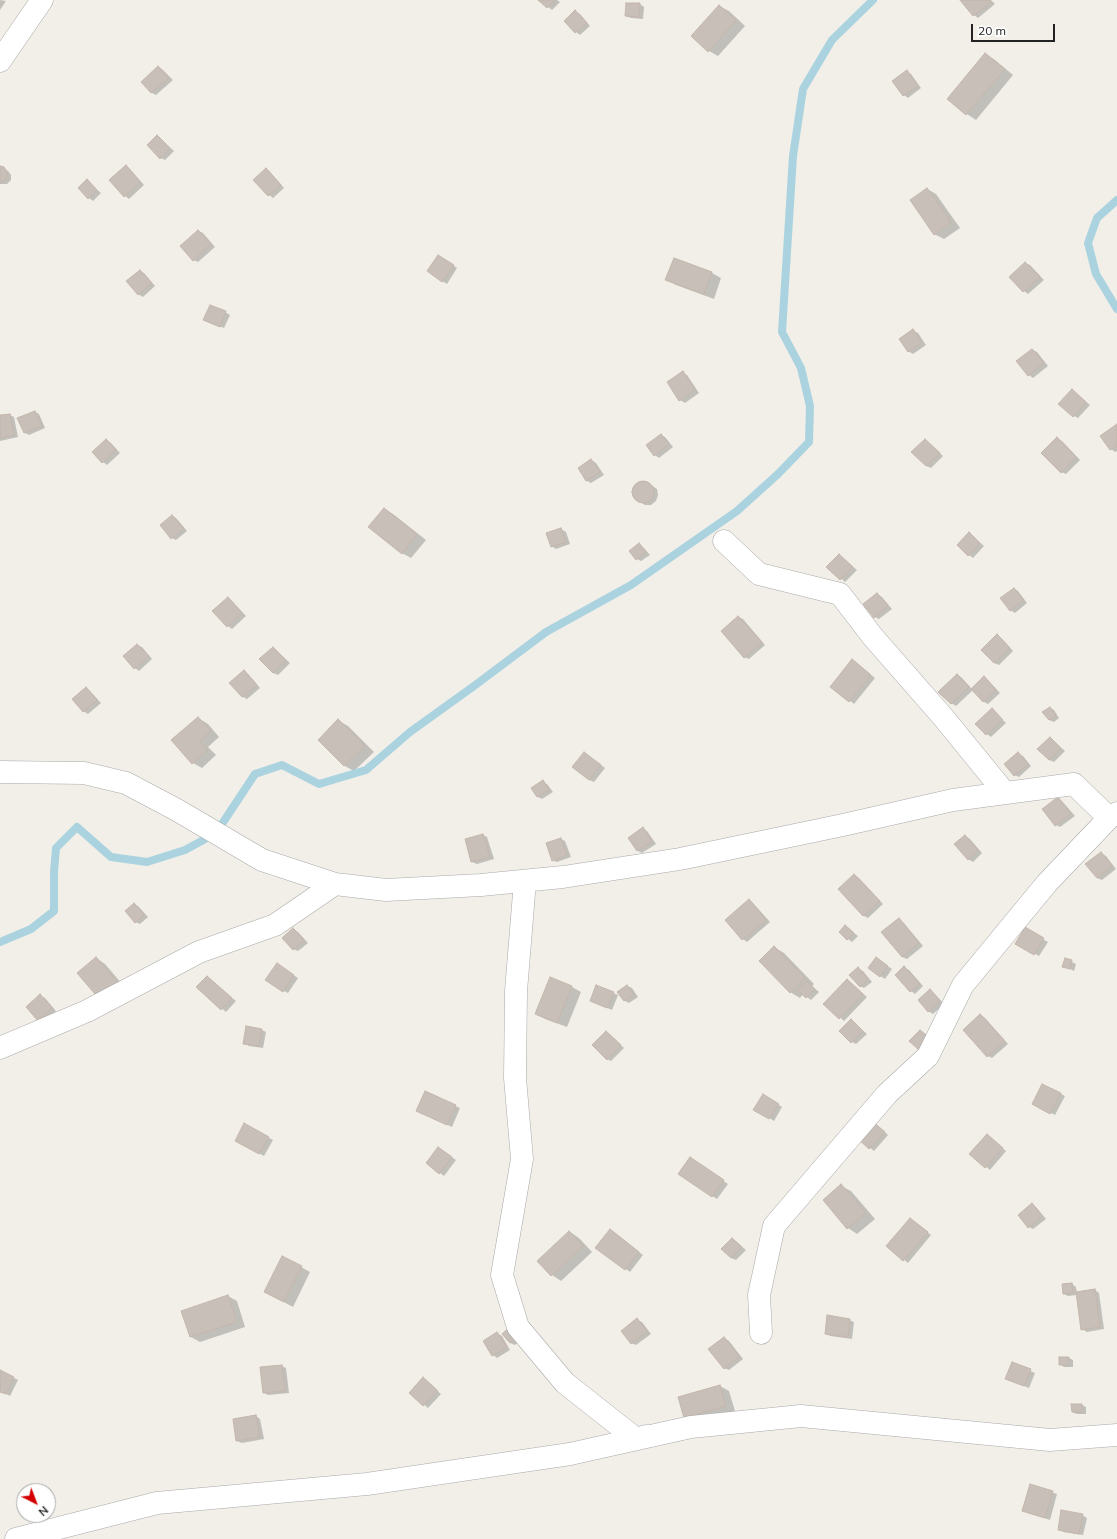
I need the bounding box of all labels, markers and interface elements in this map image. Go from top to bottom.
scale bar [973,16,1057,42]
text: 20 m [978,23,1006,38]
north arrow [16,1483,56,1523]
text: N [36,1503,51,1519]

